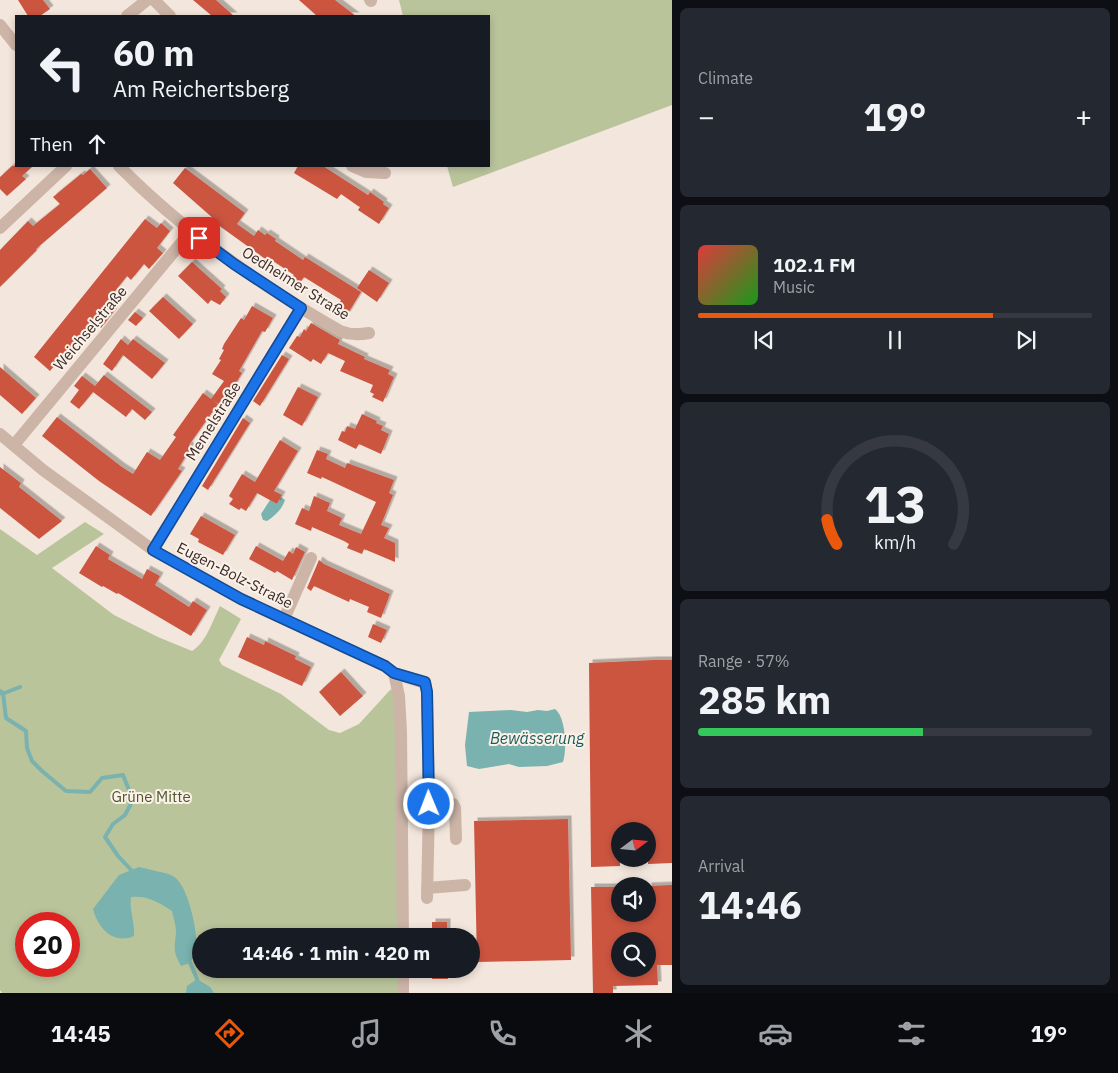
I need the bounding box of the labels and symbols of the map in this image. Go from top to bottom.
pin [178,217,220,259]
street label: Oedheimer Straße [239,242,353,324]
street label: Weichselstraße [49,282,131,374]
street label: Memelstraße [181,378,245,464]
street label: Eugen-Bolz-Straße [174,538,296,612]
water label: Bewässerung [490,728,585,748]
position arrow [402,777,454,829]
park label: Grüne Mitte [111,787,191,806]
north arrow [611,822,656,868]
speed limit sign: 20 [15,912,80,977]

